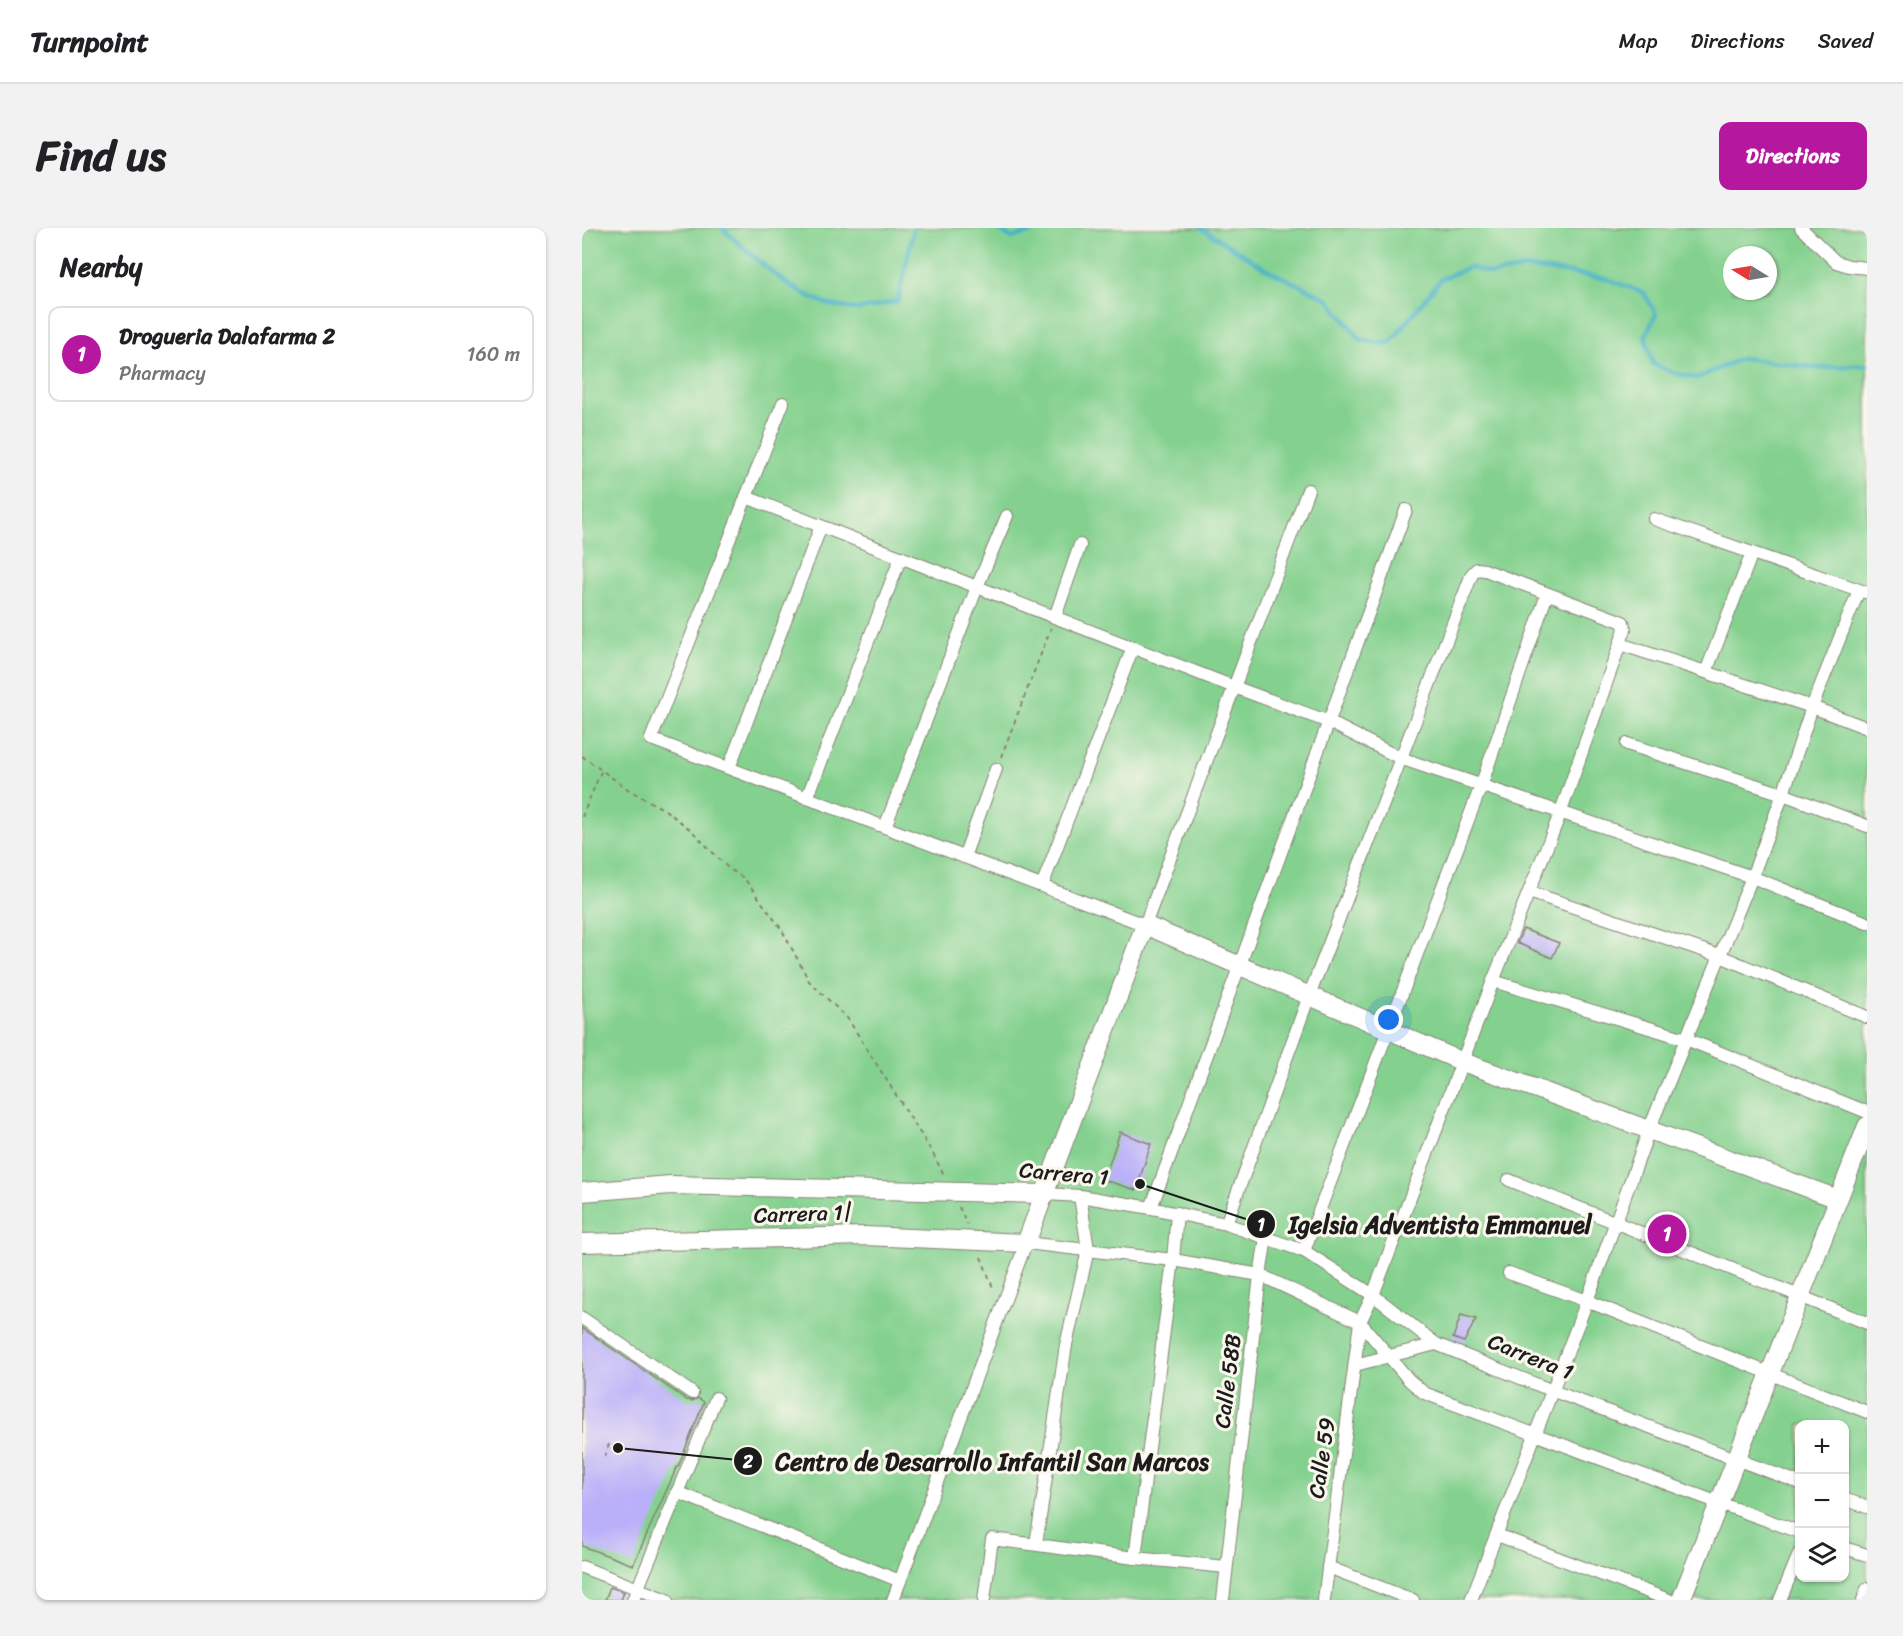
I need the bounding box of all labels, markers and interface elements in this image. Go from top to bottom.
text: Turnpoint [30,17,149,66]
text: Map [1619,22,1657,60]
text: Directions [1690,22,1785,60]
text: Saved [1818,22,1873,60]
text: Find us [36,119,166,193]
button: Directions [1719,122,1867,190]
text: Nearby [60,244,142,290]
north arrow [1723,246,1777,300]
text: Drogueria Dalafarma 2 [119,317,335,356]
text: 1 [77,337,86,372]
text: 160 m [467,337,520,372]
text: Pharmacy [119,356,206,391]
your location [1374,1005,1403,1034]
street label: Carrera 1 [1018,1150,1110,1197]
street label: Carrera 1| [753,1192,853,1235]
callout: Igelsia Adventista Emmanuel [1246,1203,1603,1245]
text: Igelsia Adventista Emmanuel [1286,1204,1593,1246]
text: 1 [1257,1209,1265,1241]
pin: 1 [1648,1212,1686,1256]
street label: Carrera 1 [1482,1322,1580,1391]
street label: Calle 58B [1202,1331,1253,1431]
street label: Calle 59 [1297,1415,1346,1501]
map controls [1795,1420,1849,1582]
button: + [1795,1420,1849,1474]
callout: Centro de Desarrollo Infantil San Marcos [733,1440,1220,1482]
text: Centro de Desarrollo Infantil San Marcos [774,1441,1210,1483]
text: 2 [742,1446,754,1478]
button: − [1795,1474,1849,1528]
button: layers [1795,1528,1849,1582]

